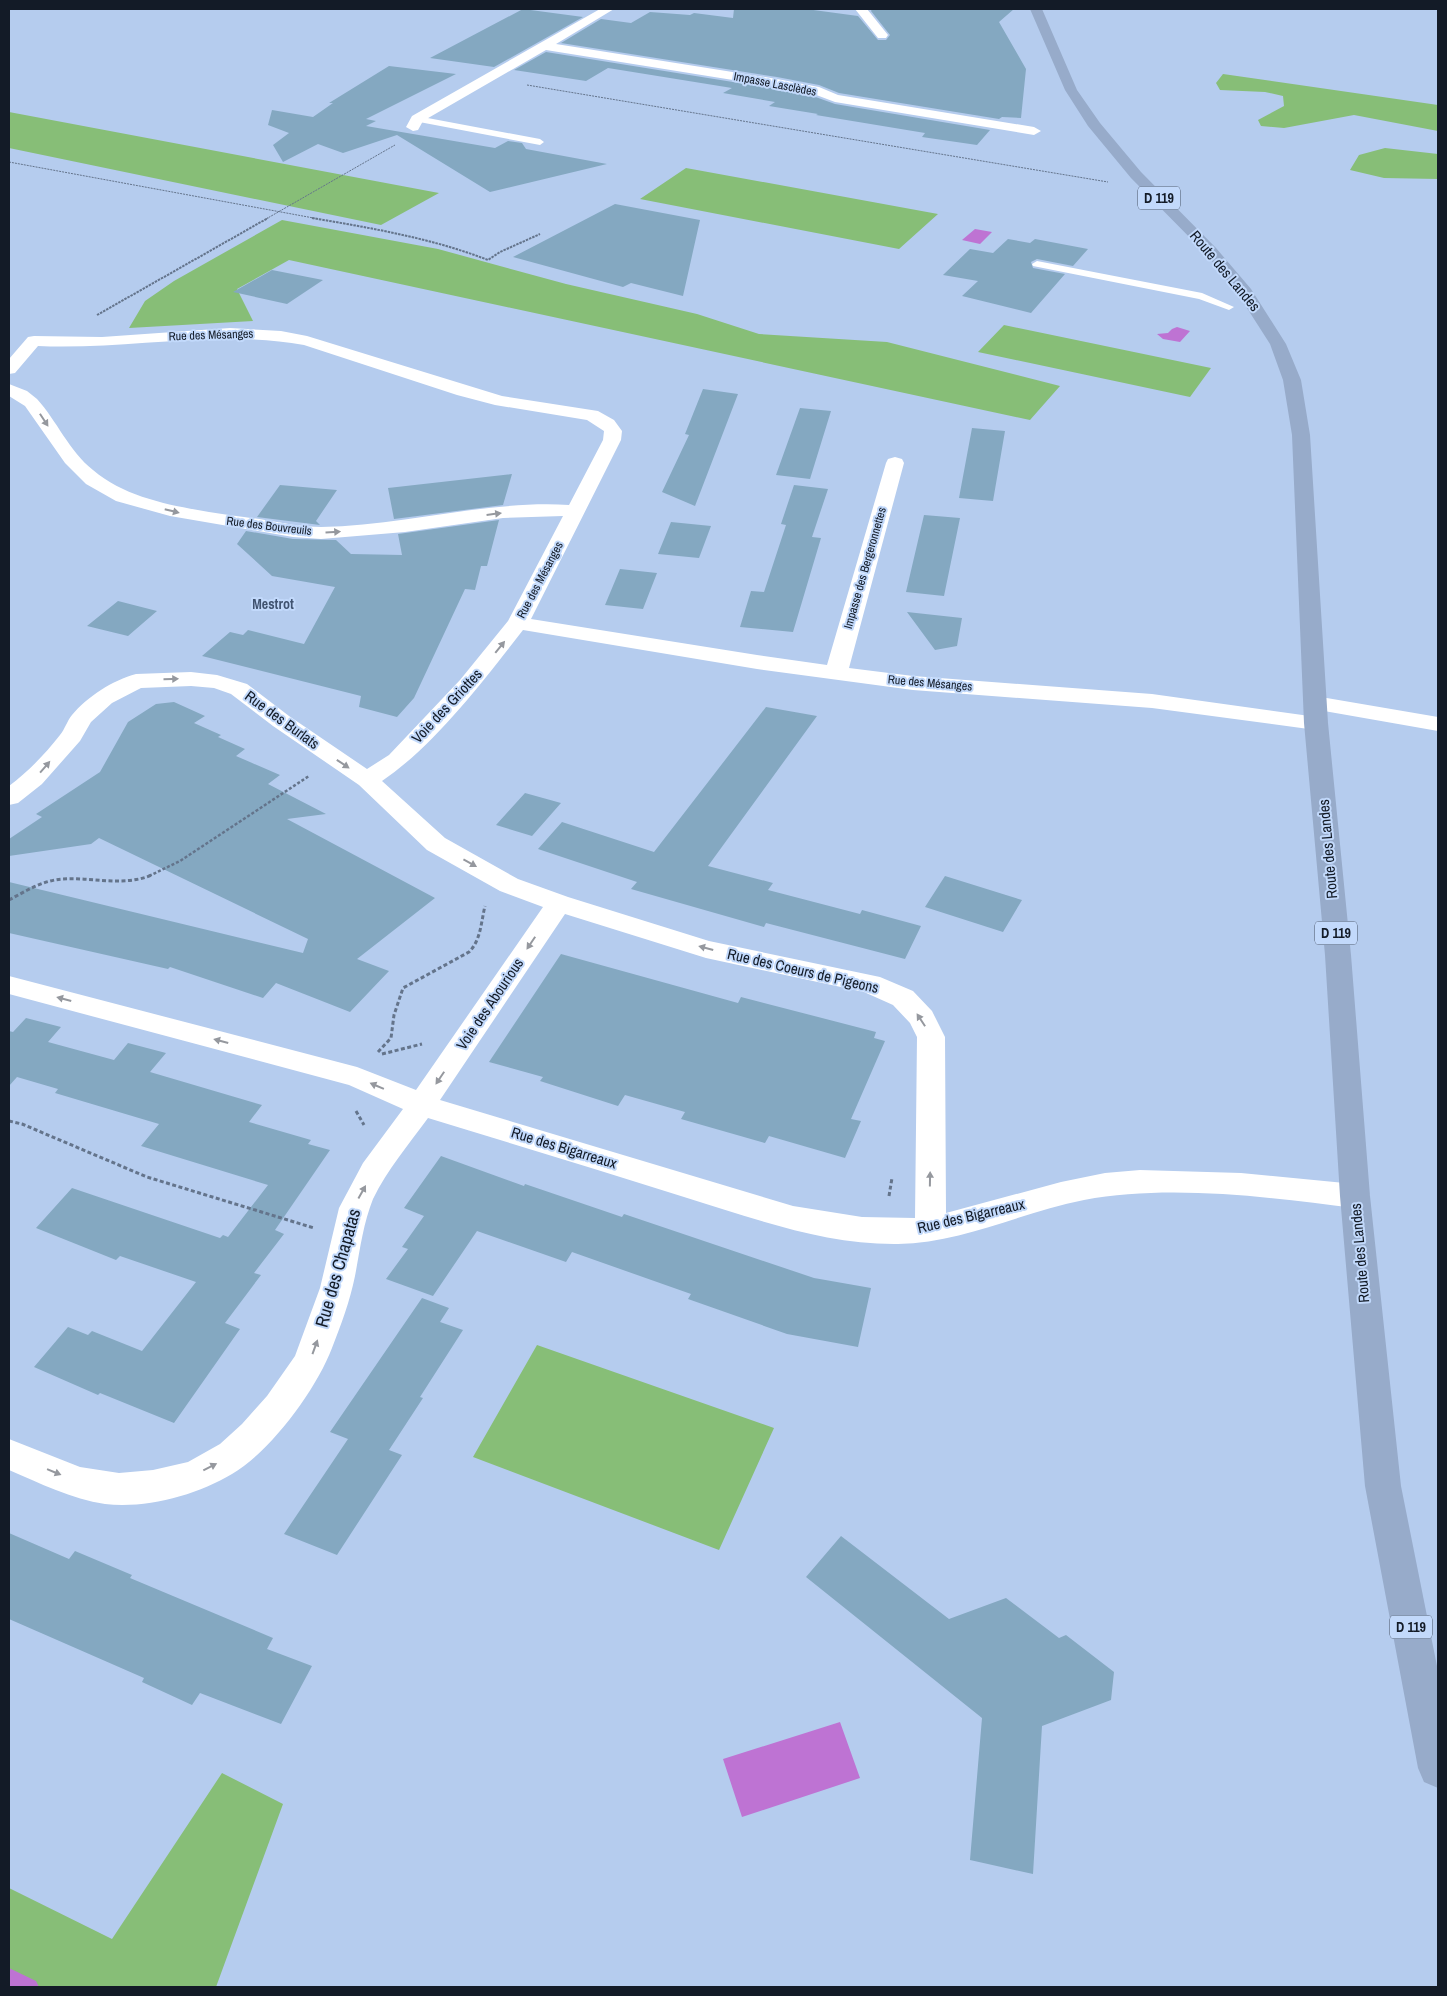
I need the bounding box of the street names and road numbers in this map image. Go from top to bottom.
street label: Impasse Lasclèdes [732,68,818,100]
road number: D 119 [1138,187,1180,210]
street label: Route des Landes [1185,226,1266,316]
street label: Rue des Mésanges [168,326,254,344]
street label: Impasse des Bergeronnettes [840,505,890,631]
street label: Rue des Bouvreuils [225,513,313,539]
street label: Rue des Mésanges [513,539,567,621]
street label: Voie des Griottes [407,664,487,748]
street label: Rue des Mésanges [887,671,973,695]
street label: Rue des Burlats [241,685,324,754]
street label: Route des Landes [1313,798,1342,900]
road number: D 119 [1315,921,1357,944]
street label: Rue des Coeurs de Pigeons [725,943,881,998]
street label: Voie des Abourious [451,954,528,1054]
street label: Rue des Bigarreaux [509,1121,620,1174]
street label: Rue des Bigarreaux [915,1193,1027,1238]
street label: Route des Landes [1345,1202,1374,1304]
street label: Rue des Chapatas [309,1206,366,1330]
road number: D 119 [1390,1615,1432,1638]

